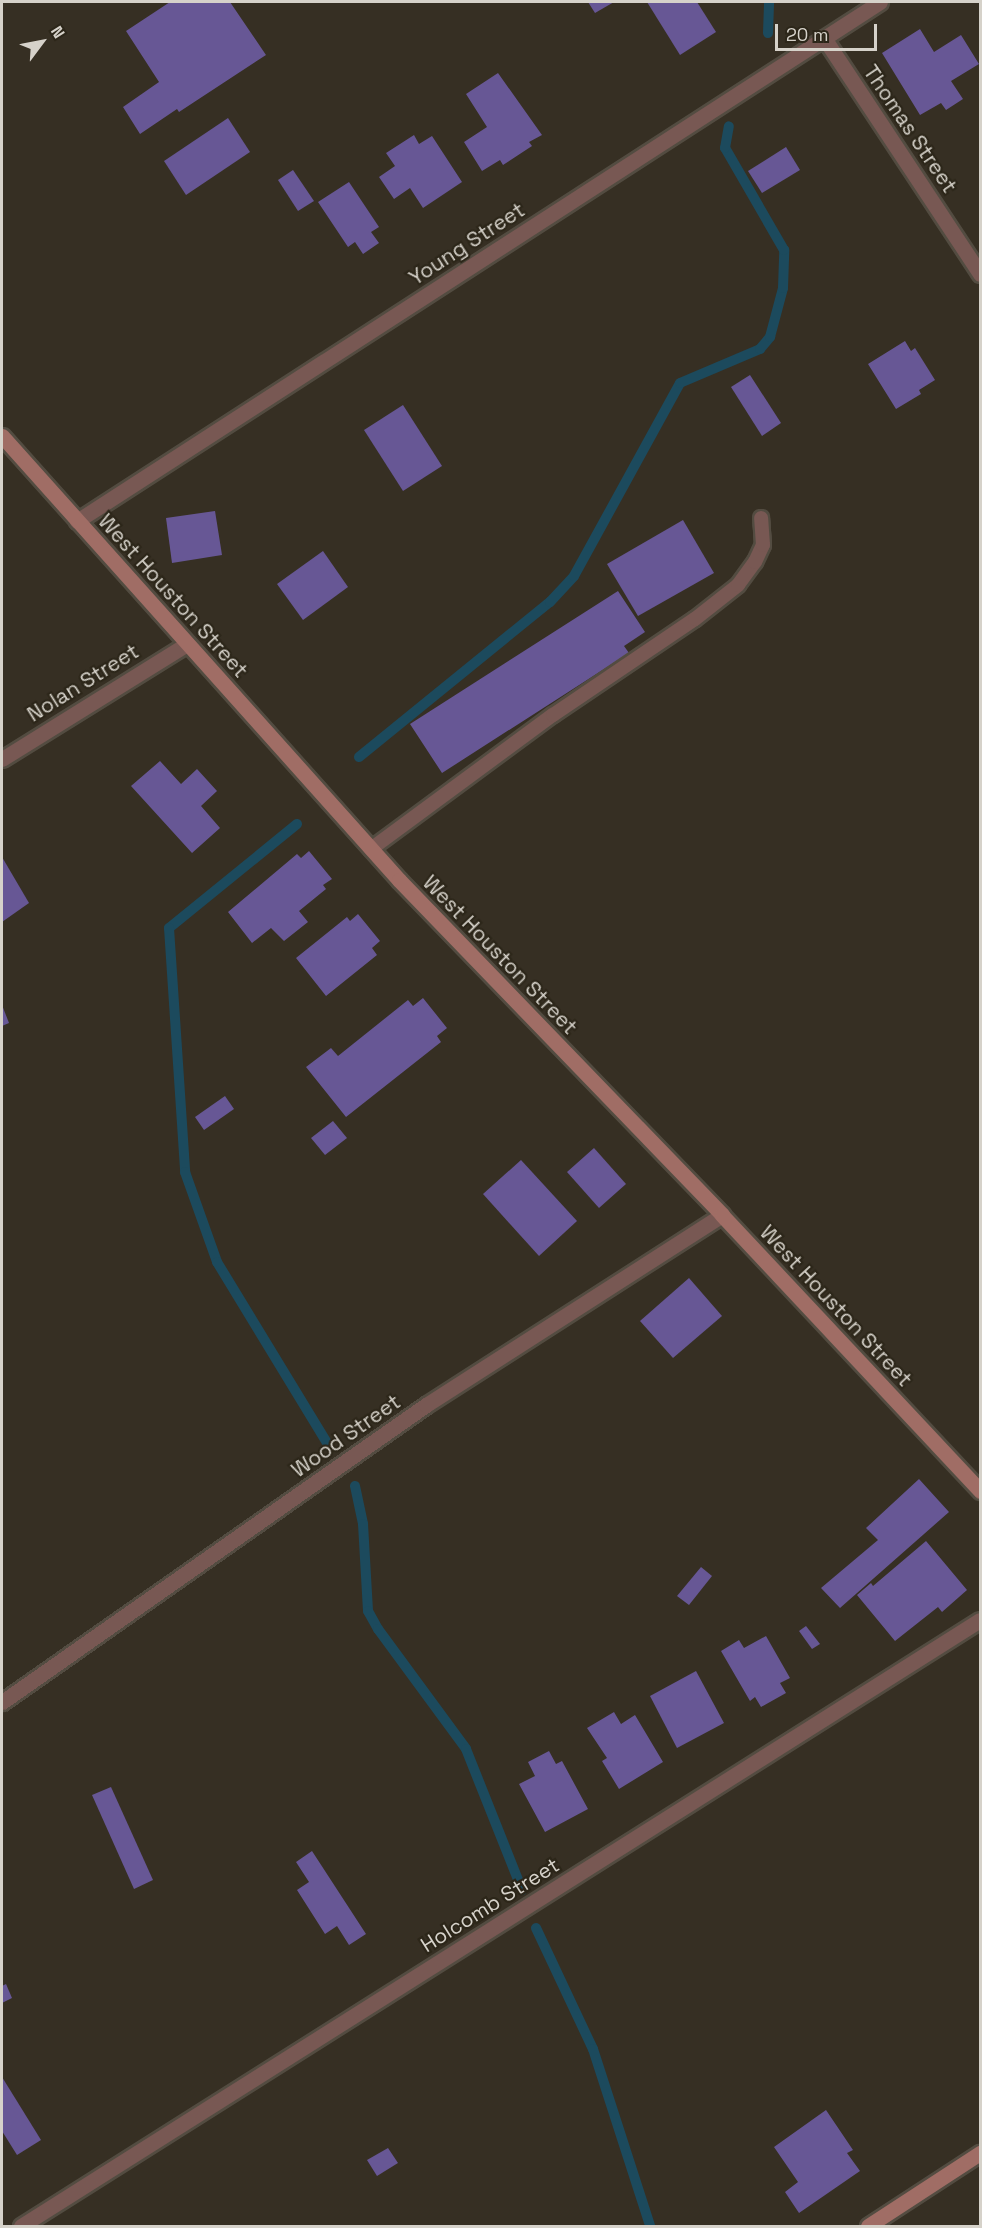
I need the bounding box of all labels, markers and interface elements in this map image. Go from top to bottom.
north arrow [12,12,72,72]
scale bar [778,12,880,50]
text: N [46,22,69,42]
text: 20 m [786,23,829,46]
street label: Thomas Street [858,60,962,198]
street label: Young Street [404,197,530,291]
street label: West Houston Street [93,509,253,683]
street label: Nolan Street [23,639,143,727]
street label: West Houston Street [417,870,583,1040]
street label: West Houston Street [755,1220,917,1392]
street label: Wood Street [287,1389,405,1483]
street label: Holcomb Street [416,1852,564,1958]

